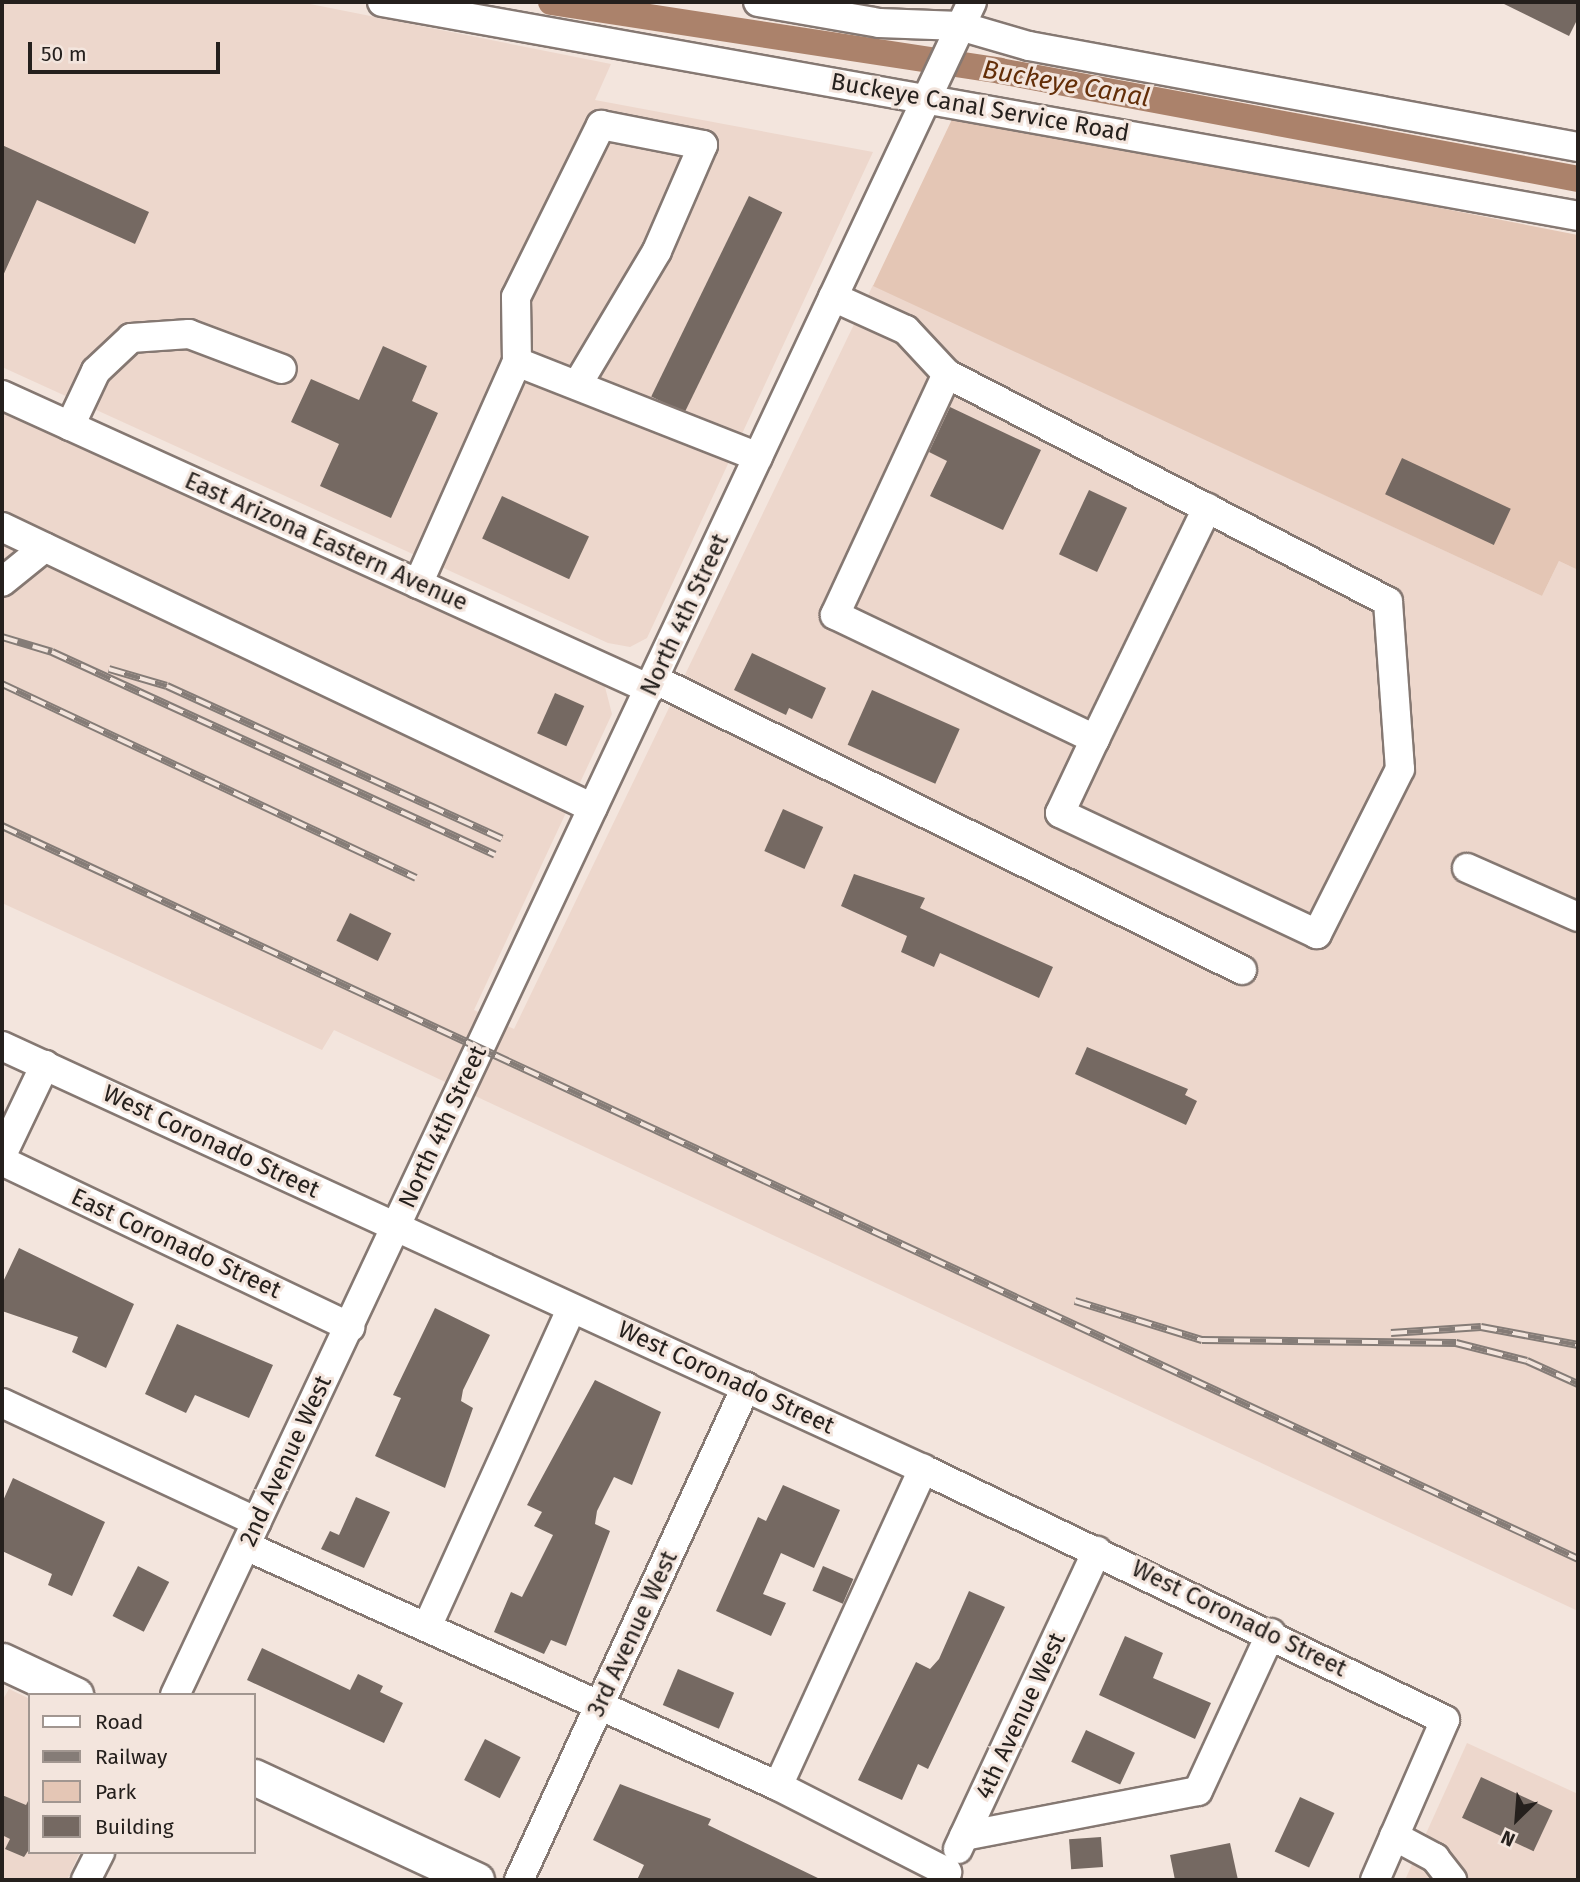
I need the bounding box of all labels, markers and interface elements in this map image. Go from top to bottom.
scale bar [32,28,224,72]
text: 50 m [41,41,87,67]
water label: Buckeye Canal [980,54,1152,114]
street label: Buckeye Canal Service Road [829,68,1131,148]
street label: East Arizona Eastern Avenue [180,467,472,617]
street label: North 4th Street [635,529,735,701]
street label: North 4th Street [393,1041,493,1213]
street label: West Coronado Street [98,1079,324,1205]
street label: East Coronado Street [67,1183,285,1305]
street label: West Coronado Street [613,1315,839,1441]
street label: 2nd Avenue West [234,1371,338,1551]
street label: 3rd Avenue West [582,1546,684,1722]
street label: West Coronado Street [1127,1554,1351,1684]
street label: 4th Avenue West [970,1628,1072,1804]
legend [28,1693,256,1854]
text: Road [95,1709,143,1735]
text: Railway [95,1744,167,1770]
text: Park [95,1779,136,1805]
north arrow [1482,1784,1552,1854]
text: Building [95,1814,174,1840]
text: N [1497,1825,1518,1852]

